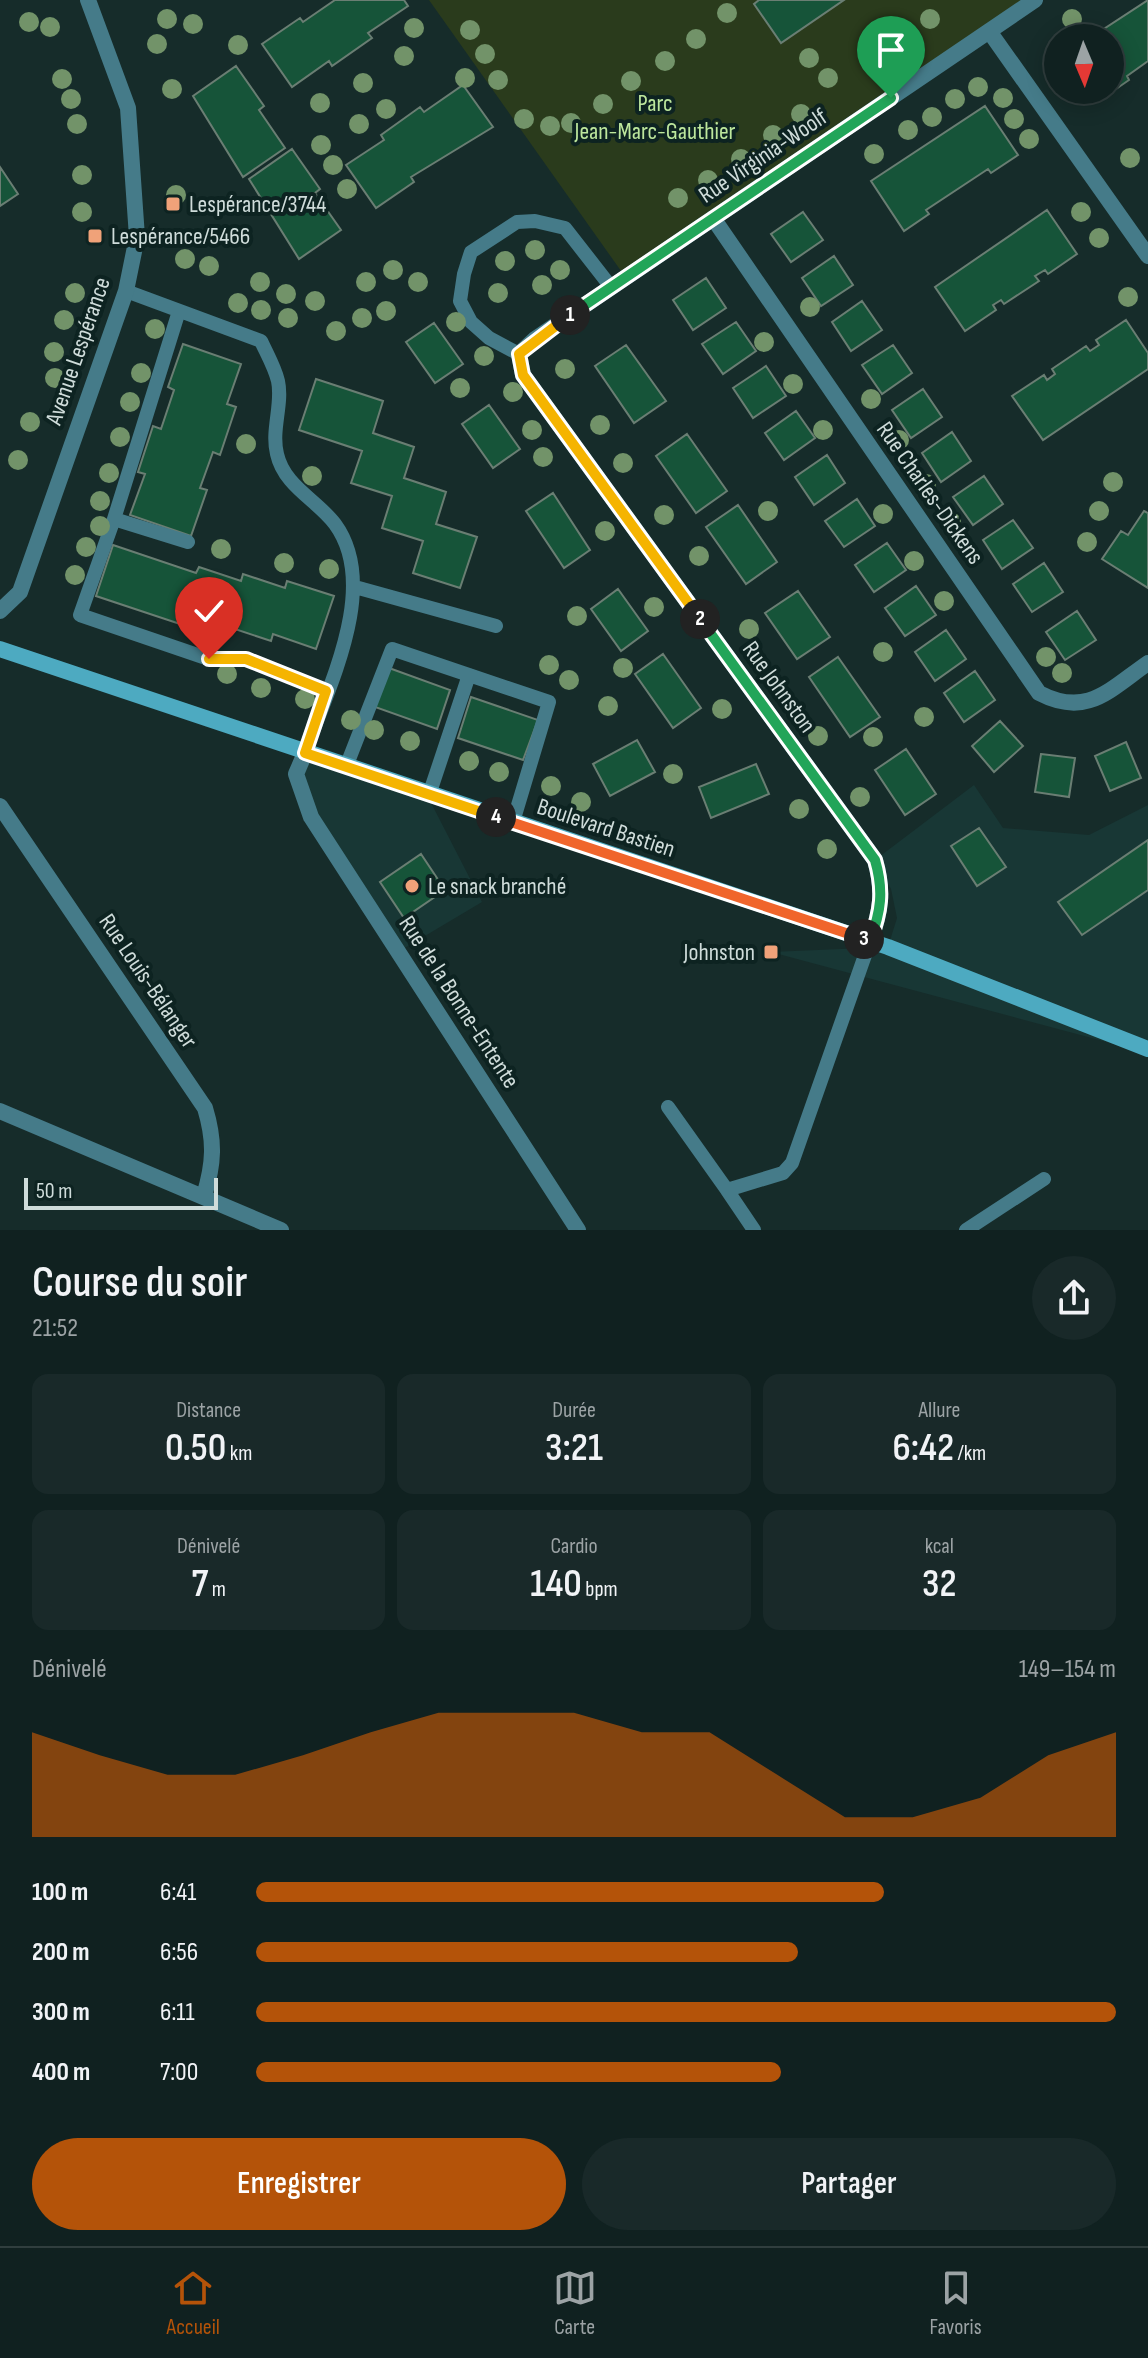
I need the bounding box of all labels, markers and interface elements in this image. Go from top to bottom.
pin [857,16,925,98]
north arrow [1044,24,1124,104]
map controls [1044,24,1124,104]
icon: arrive [869,28,913,72]
park label: Parc Jean-Marc-Gauthier [573,89,736,146]
street label: Rue Virginia-Woolf [693,102,834,210]
place label: Lespérance/3744 [189,190,326,219]
marker: Lespérance/3744 [164,195,182,213]
place label: Lespérance/5466 [111,222,250,251]
marker: Lespérance/5466 [86,227,104,245]
street label: Avenue Lespérance [39,273,117,430]
pin: 1 [550,295,590,335]
text: 1 [566,301,574,328]
street label: Rue Charles-Dickens [870,416,990,570]
pin [175,577,243,659]
icon: check [187,589,231,633]
pin: 2 [680,599,720,639]
text: 2 [695,605,705,632]
street label: Rue Johnston [736,636,822,738]
street label: Boulevard Bastien [533,792,679,864]
pin: 4 [476,797,516,837]
text: 4 [491,803,501,830]
place label: Le snack branché [428,872,566,901]
marker: Le snack branché [403,877,421,895]
street label: Rue Louis-Bélanger [93,908,204,1054]
street label: Rue de la Bonne-Entente [392,910,526,1094]
pin: 3 [844,919,884,959]
text: 3 [859,925,869,952]
place label: Johnston [683,938,755,967]
marker: Johnston [762,943,780,961]
scale bar [24,1174,218,1210]
text: 50 m [36,1178,72,1205]
text: Course du soir [32,1256,247,1309]
button: share [1032,1256,1116,1340]
text: 21:52 [32,1313,78,1344]
text: Distance [176,1397,241,1424]
text: Durée [552,1397,596,1424]
text: Allure [918,1397,960,1424]
text: 0.50 [165,1424,226,1472]
text: 3:21 [545,1424,603,1472]
text: 6:42 [892,1424,954,1472]
text: km [226,1440,252,1467]
text: /km [954,1440,986,1467]
text: Dénivelé [177,1533,240,1560]
text: Cardio [550,1533,598,1560]
text: kcal [925,1533,954,1560]
text: 7 [191,1560,208,1608]
text: 140 [530,1560,582,1608]
text: 32 [922,1560,957,1608]
text: m [208,1576,226,1603]
text: bpm [582,1576,618,1603]
text: Dénivelé [32,1654,107,1685]
text: 149–154 m [1019,1654,1116,1685]
text: 100 m [32,1877,88,1908]
text: 6:41 [160,1877,196,1908]
text: 200 m [32,1937,89,1968]
text: 6:56 [160,1937,198,1968]
text: 300 m [32,1997,90,2028]
text: 6:11 [160,1997,195,2028]
text: 400 m [32,2057,90,2088]
text: 7:00 [160,2057,198,2088]
button: Enregistrer [32,2138,566,2230]
button: Partager [582,2138,1116,2230]
tab: Accueil [166,2266,220,2341]
tab: Carte [553,2266,597,2341]
tab: Favoris [930,2266,982,2341]

